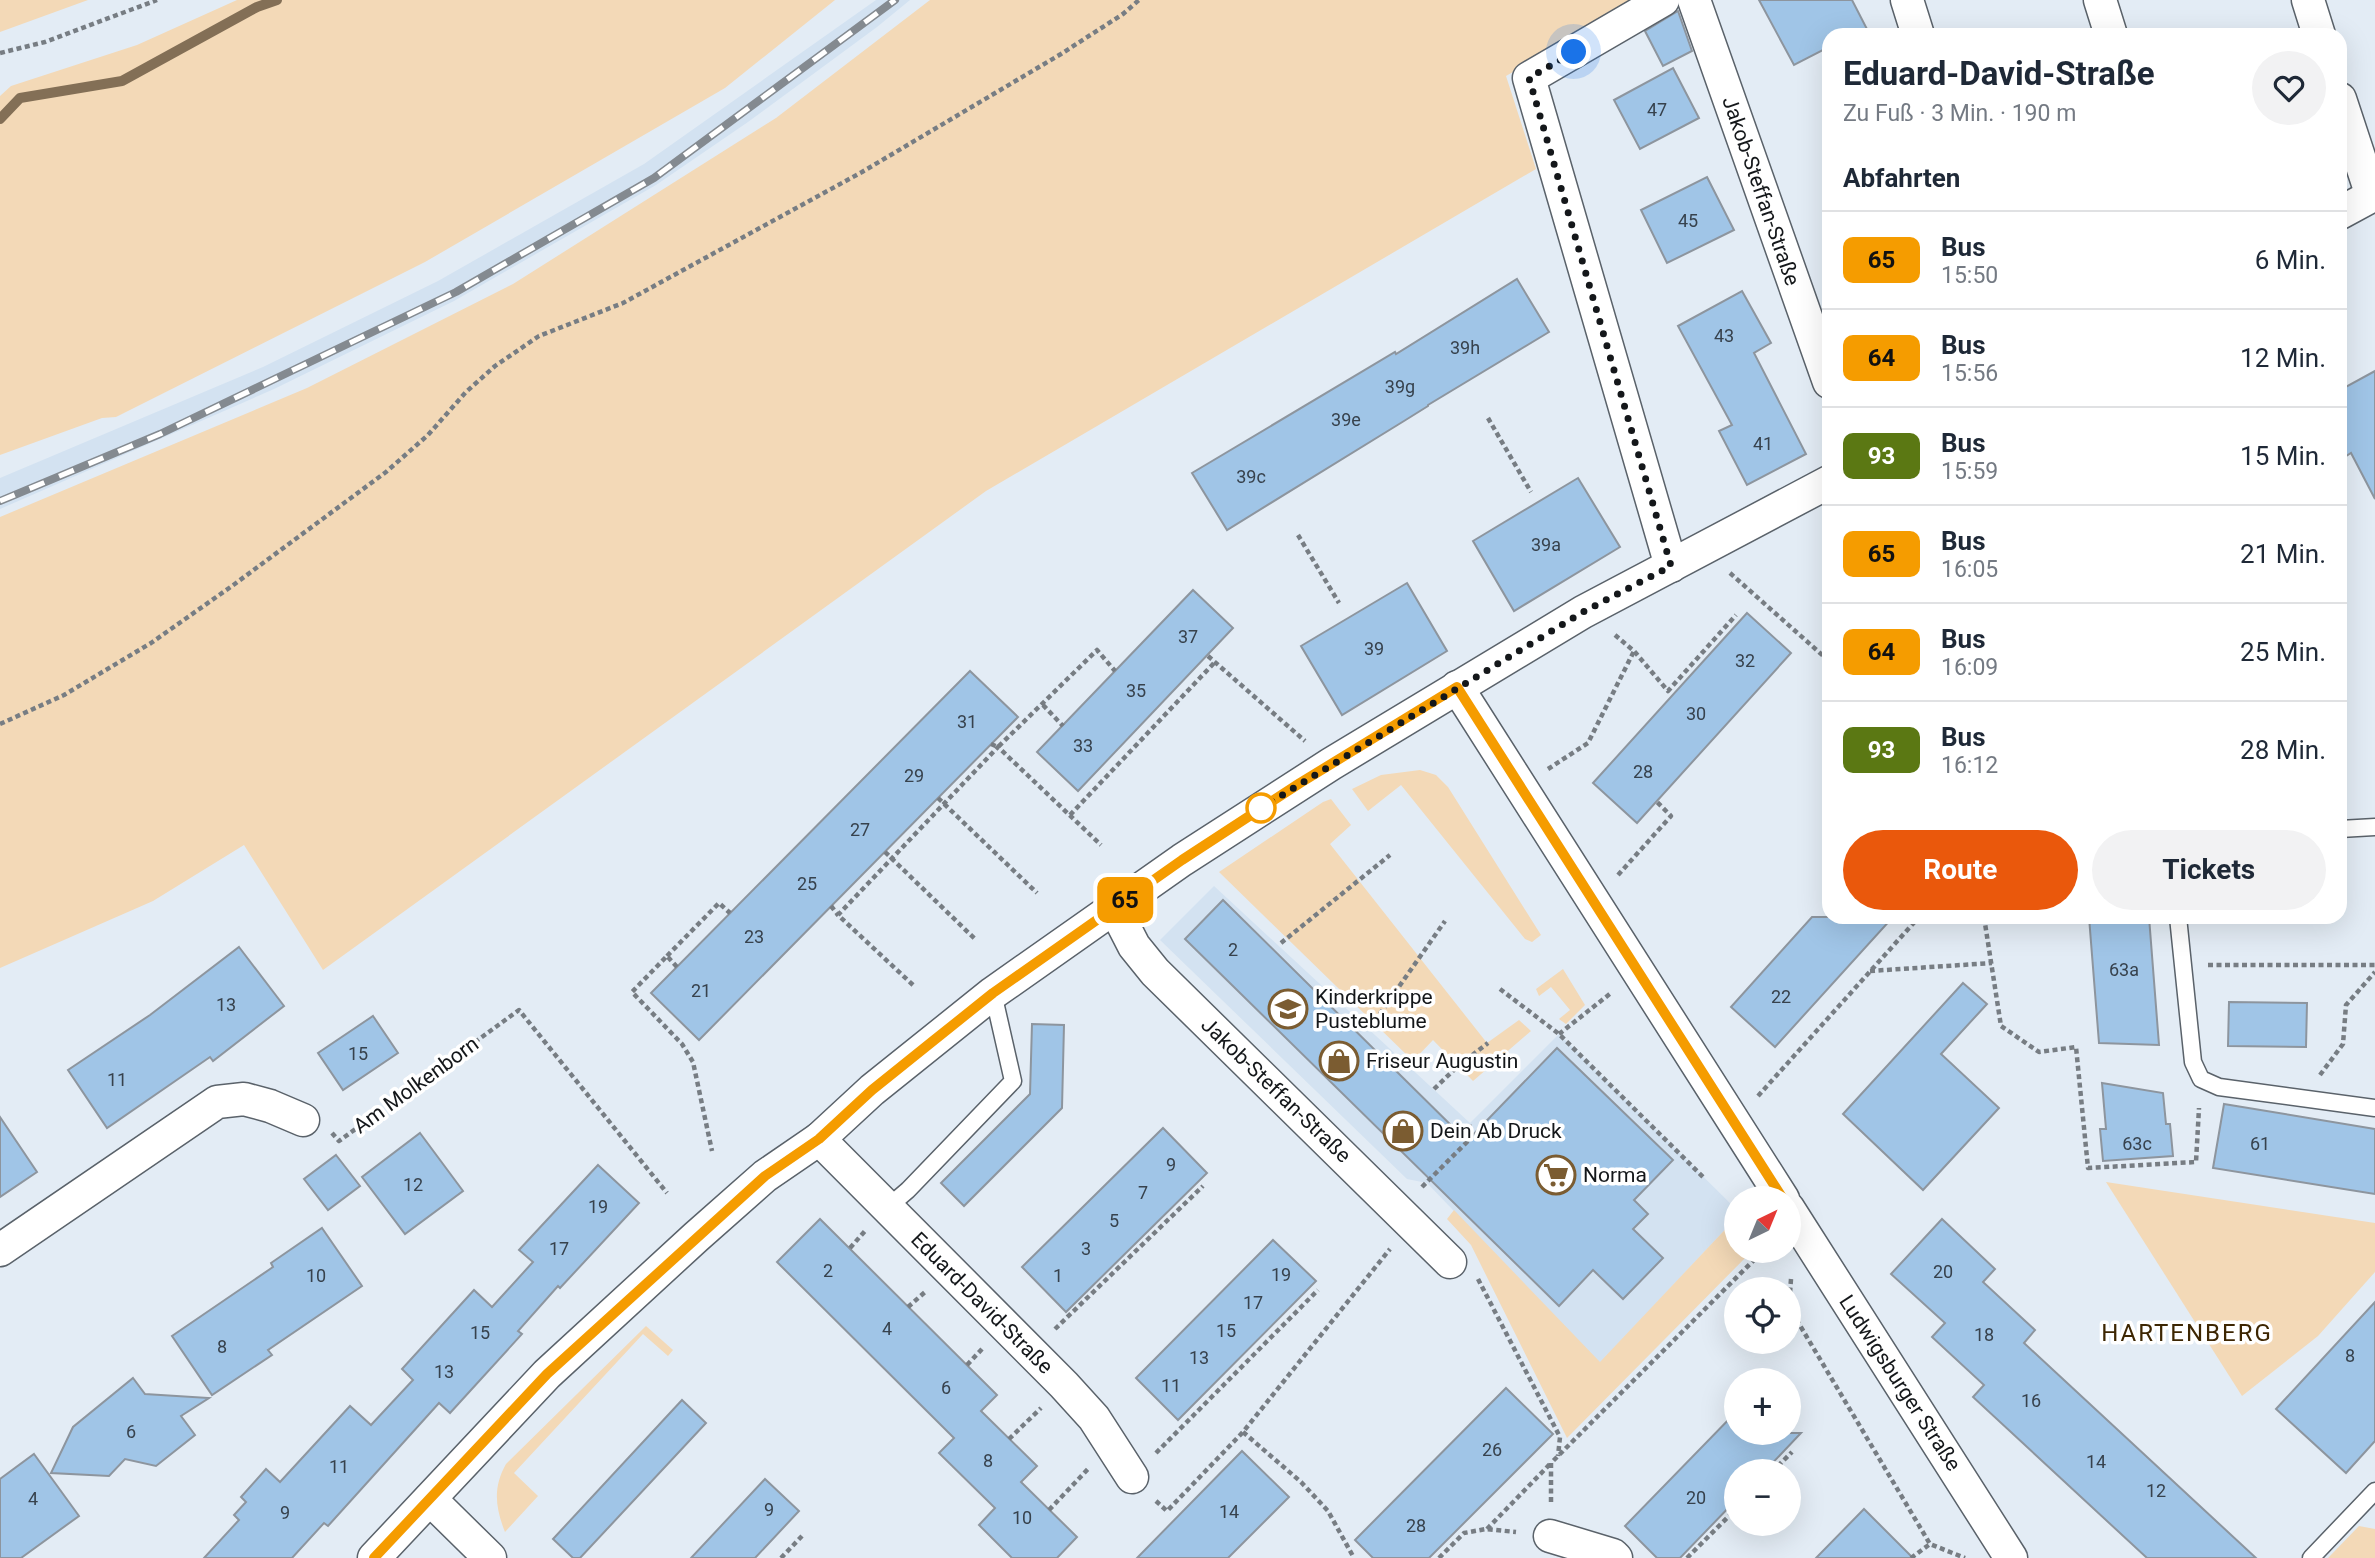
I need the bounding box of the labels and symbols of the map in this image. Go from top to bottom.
your location [1556,34,1591,69]
street label: Jakob-Steffan-Straße [1717,93,1805,289]
house number: 47 [1647,99,1667,120]
house number: 45 [1678,210,1698,231]
house number: 43 [1714,325,1734,346]
house number: 39h [1450,337,1480,358]
house number: 39g [1385,376,1415,397]
house number: 39e [1331,409,1361,430]
house number: 41 [1753,433,1773,454]
house number: 39c [1236,466,1266,487]
house number: 39a [1531,534,1561,555]
house number: 37 [1178,626,1198,647]
house number: 39 [1364,638,1384,659]
house number: 32 [1735,650,1755,671]
house number: 35 [1126,680,1146,701]
house number: 30 [1686,703,1706,724]
house number: 31 [957,711,977,732]
house number: 33 [1073,735,1093,756]
house number: 28 [1633,761,1653,782]
house number: 29 [904,765,924,786]
unlabelled marker [1246,793,1276,823]
house number: 27 [850,819,870,840]
house number: 25 [797,873,817,894]
line badge: 65 [1094,877,1156,923]
house number: 23 [744,926,764,947]
house number: 2 [1228,939,1238,960]
house number: 63a [2109,959,2139,980]
house number: 21 [691,980,711,1001]
place label: Kinderkrippe Pusteblume [1315,985,1433,1033]
house number: 22 [1771,986,1791,1007]
school or university icon: Kinderkrippe Pusteblume [1267,988,1309,1030]
house number: 13 [216,994,236,1015]
street label: Jakob-Steffan-Straße [1196,1013,1356,1167]
street label: Am Molkenborn [349,1032,483,1138]
shop icon: Friseur Augustin [1318,1040,1360,1082]
house number: 15 [348,1043,368,1064]
place label: Friseur Augustin [1366,1049,1518,1073]
house number: 11 [107,1069,127,1090]
shop icon: Dein Ab Druck [1382,1110,1424,1152]
place label: Dein Ab Druck [1430,1119,1562,1143]
house number: 63c [2122,1133,2152,1154]
house number: 61 [2250,1133,2270,1154]
house number: 9 [1166,1154,1176,1175]
supermarket icon: Norma [1535,1154,1577,1196]
place label: Norma [1583,1163,1647,1187]
house number: 12 [403,1174,423,1195]
house number: 7 [1138,1182,1148,1203]
north arrow [1724,1186,1801,1264]
house number: 19 [588,1196,608,1217]
house number: 5 [1109,1210,1119,1231]
street label: Eduard-David-Straße [906,1227,1058,1379]
house number: 17 [549,1238,569,1259]
house number: 3 [1081,1238,1091,1259]
house number: 2 [823,1260,833,1281]
house number: 20 [1933,1261,1953,1282]
house number: 19 [1271,1264,1291,1285]
house number: 10 [306,1265,326,1286]
house number: 1 [1053,1265,1063,1286]
street label: Ludwigsburger Straße [1834,1291,1966,1475]
house number: 17 [1243,1292,1263,1313]
house number: 4 [882,1318,892,1339]
district label: HARTENBERG [2101,1319,2273,1347]
house number: 15 [1216,1320,1236,1341]
house number: 15 [470,1322,490,1343]
house number: 18 [1974,1324,1994,1345]
house number: 8 [217,1336,227,1357]
house number: 8 [2345,1345,2355,1366]
house number: 13 [1189,1347,1209,1368]
house number: 13 [434,1361,454,1382]
house number: 11 [1161,1375,1181,1396]
house number: 6 [941,1377,951,1398]
house number: 16 [2021,1390,2041,1411]
house number: 6 [126,1421,136,1442]
house number: 26 [1482,1439,1502,1460]
house number: 8 [983,1450,993,1471]
house number: 14 [2086,1451,2106,1472]
house number: 11 [329,1456,349,1477]
house number: 12 [2146,1480,2166,1501]
house number: 20 [1686,1487,1706,1508]
house number: 4 [28,1488,38,1509]
house number: 9 [764,1499,774,1520]
house number: 14 [1219,1501,1239,1522]
house number: 9 [280,1502,290,1523]
house number: 10 [1012,1507,1032,1528]
house number: 28 [1406,1515,1426,1536]

